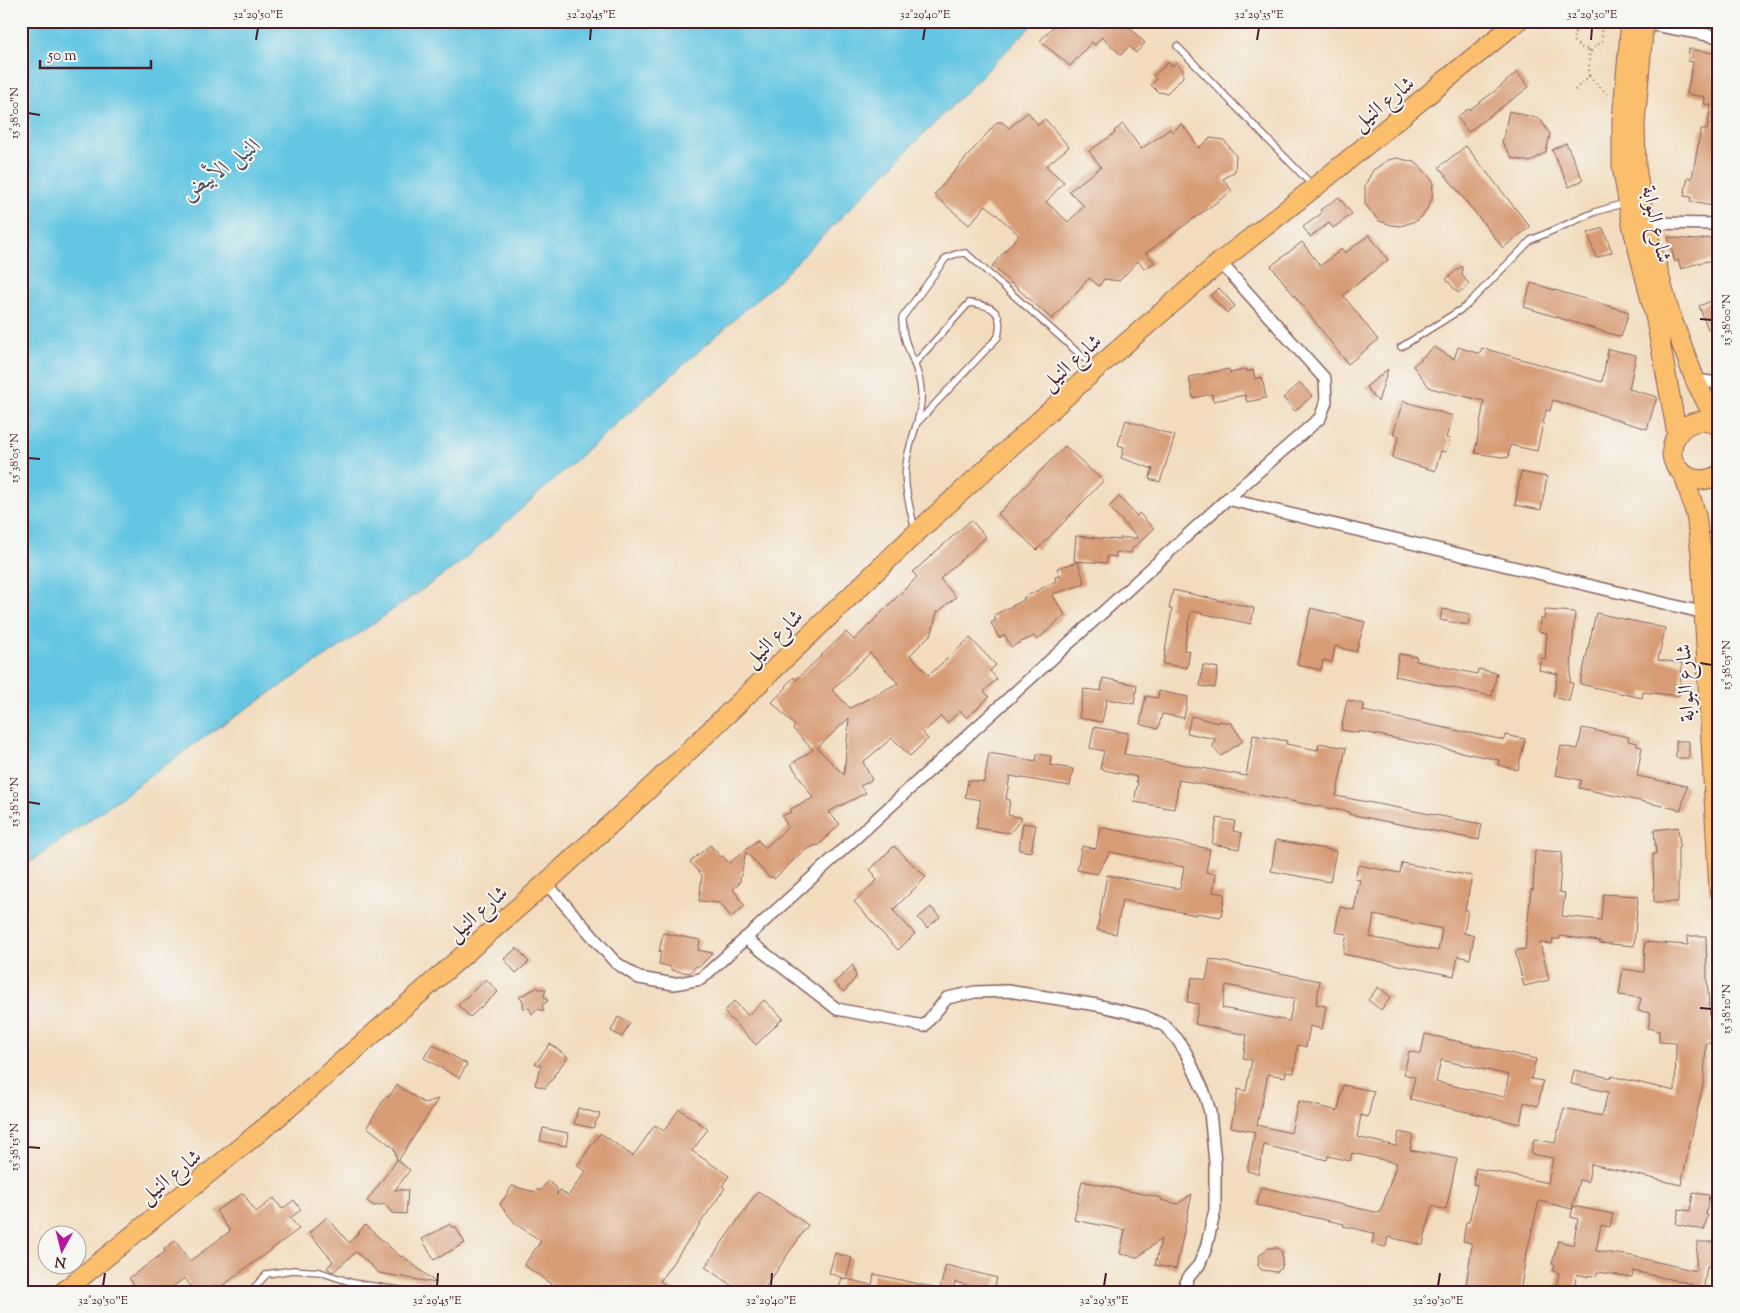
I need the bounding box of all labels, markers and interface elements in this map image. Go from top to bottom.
text: 32°29'50"E [233,6,284,24]
text: 32°29'45"E [567,6,616,24]
text: 32°29'40"E [900,6,951,24]
text: 32°29'35"E [1235,6,1284,24]
text: 32°29'30"E [1567,6,1618,24]
scale bar [40,38,151,70]
text: 50 m [47,46,77,67]
street label: شارع النيل [1346,70,1423,140]
text: 15°38'00"N [6,87,24,139]
water label: النيل الأبيض [174,129,268,210]
street label: شارع البوابة [1631,183,1678,266]
text: 15°38'00"N [1718,294,1736,346]
street label: شارع النيل [1035,328,1110,400]
text: 15°38'05"N [6,433,24,483]
street label: شارع النيل [738,603,812,676]
text: 15°38'05"N [1718,640,1736,690]
street label: شارع البوابة [1670,643,1705,723]
text: 15°38'10"N [6,777,24,827]
street label: شارع النيل [441,879,516,951]
text: 15°38'10"N [1718,984,1736,1034]
text: 15°38'15"N [6,1122,24,1171]
street label: شارع النيل [133,1143,210,1213]
north arrow [38,1226,88,1276]
text: N [54,1250,67,1272]
text: 32°29'50"E [78,1292,129,1310]
text: 32°29'45"E [413,1292,462,1310]
text: 32°29'40"E [746,1292,797,1310]
text: 32°29'35"E [1080,1292,1129,1310]
text: 32°29'30"E [1413,1292,1464,1310]

